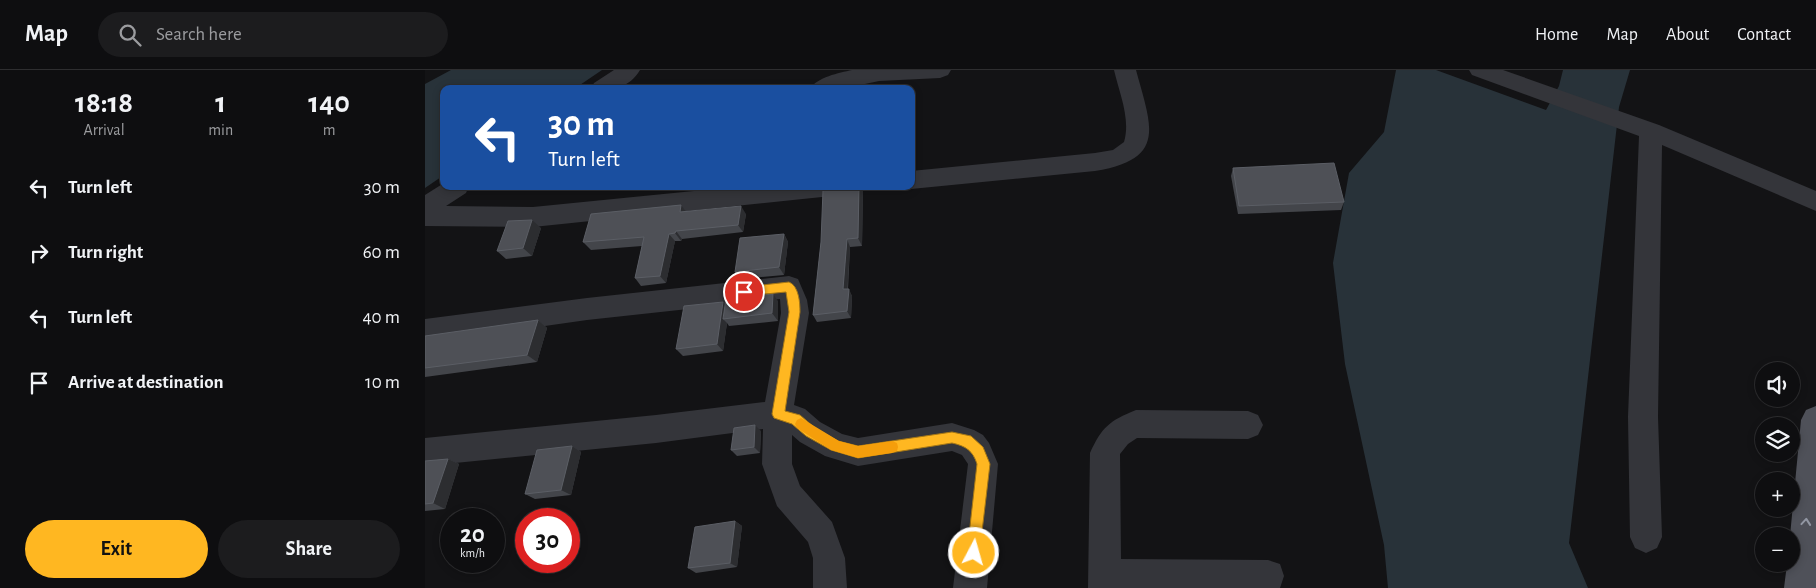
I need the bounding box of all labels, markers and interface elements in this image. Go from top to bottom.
search box [98,12,448,57]
icon: search [116,21,144,49]
text: Map [25,22,68,46]
text: Search here [156,25,242,44]
text: Home [1535,26,1578,44]
text: Map [1606,26,1638,44]
text: About [1666,26,1709,44]
text: Contact [1737,26,1791,44]
text: 18:18 [75,88,133,118]
text: 1 [215,88,226,118]
text: 140 [308,88,350,118]
icon: left [465,105,530,170]
text: 30 m [548,107,615,142]
text: Arrival [84,122,125,138]
text: min [208,122,233,138]
text: m [323,122,336,138]
text: Turn left [548,148,620,170]
icon: left [25,174,53,202]
text: Turn left [68,178,132,197]
text: 30 m [364,178,400,197]
icon: right [25,239,53,267]
text: Turn right [68,243,143,262]
text: 60 m [363,243,400,262]
pin [723,271,765,313]
icon: arrive [730,278,758,306]
icon: left [25,304,53,332]
text: Turn left [68,308,132,327]
text: 40 m [362,308,400,327]
map controls [1755,362,1800,572]
button: sound [1755,362,1800,407]
icon: arrive [25,369,53,397]
text: Arrive at destination [68,373,224,392]
text: 10 m [365,373,400,392]
button: layers [1755,417,1800,462]
button: + [1755,472,1800,517]
speed limit sign: 30 [515,508,580,573]
one-way arrow [1801,518,1812,526]
button: Exit [25,520,208,578]
button: Share [218,520,400,578]
text: 20 [460,522,485,547]
position arrow [947,526,999,578]
button: − [1755,527,1800,572]
text: km/h [460,547,485,559]

